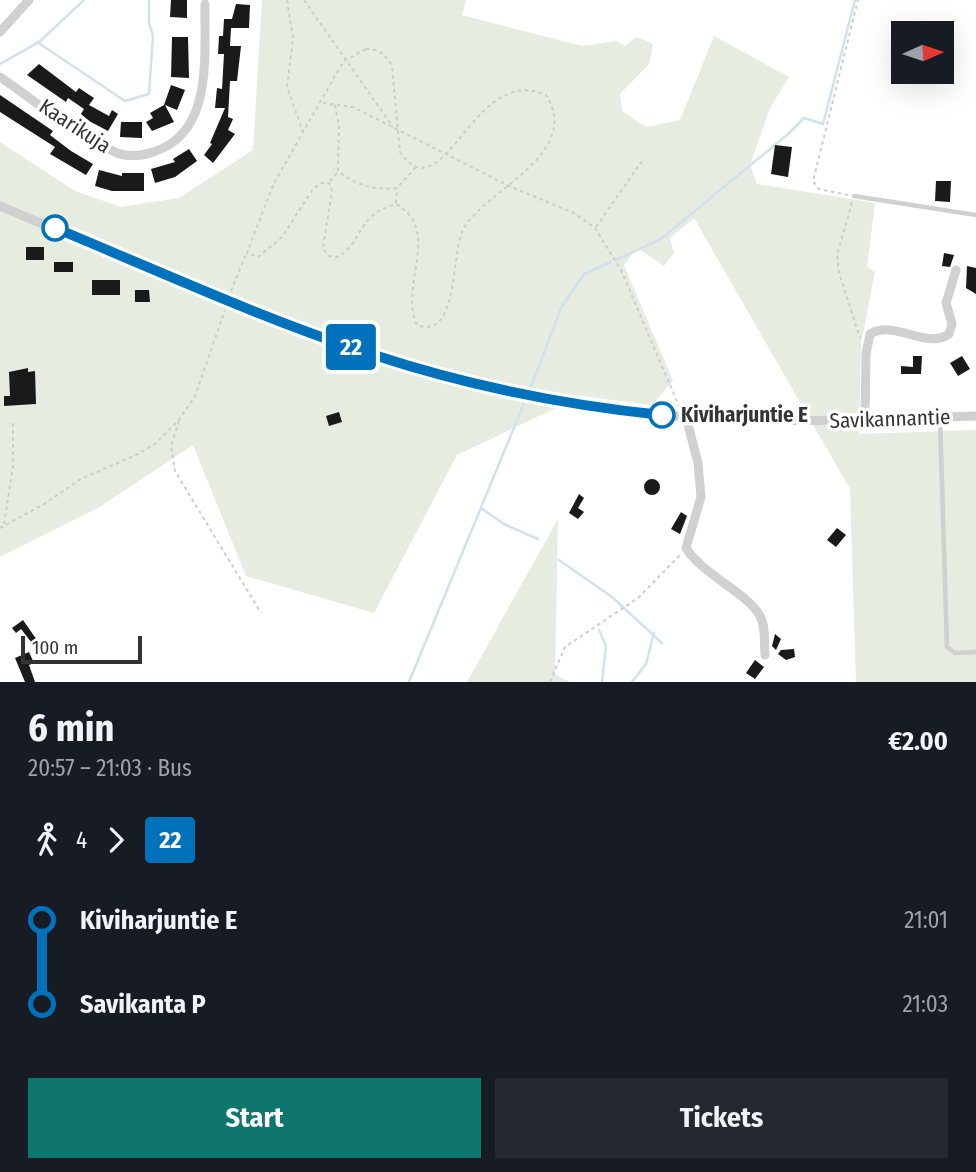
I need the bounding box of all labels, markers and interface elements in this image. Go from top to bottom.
north arrow [891,21,954,84]
map controls [891,21,954,84]
street label: Kaarikuja [34,93,116,159]
unlabelled marker [42,215,68,241]
line badge: 22 [320,324,382,370]
text: 22 [340,333,362,361]
marker: Kiviharjuntie E [649,402,675,428]
place label: Kiviharjuntie E [681,402,808,428]
street label: Savikannantie [829,404,951,434]
scale bar [21,633,142,665]
text: 100 m [32,636,78,659]
text: 6 min [28,705,115,751]
text: €2.00 [888,726,948,757]
text: 20:57 – 21:03 · Bus [28,754,192,782]
icon: walk [28,821,66,859]
icon: forward [97,821,135,859]
text: 4 [76,826,87,854]
text: 22 [159,826,181,854]
text: Kiviharjuntie E [80,905,237,936]
text: 21:01 [904,906,948,934]
text: Savikanta P [80,989,206,1020]
text: 21:03 [902,990,948,1018]
button: Start [28,1078,481,1158]
button: Tickets [495,1078,948,1158]

